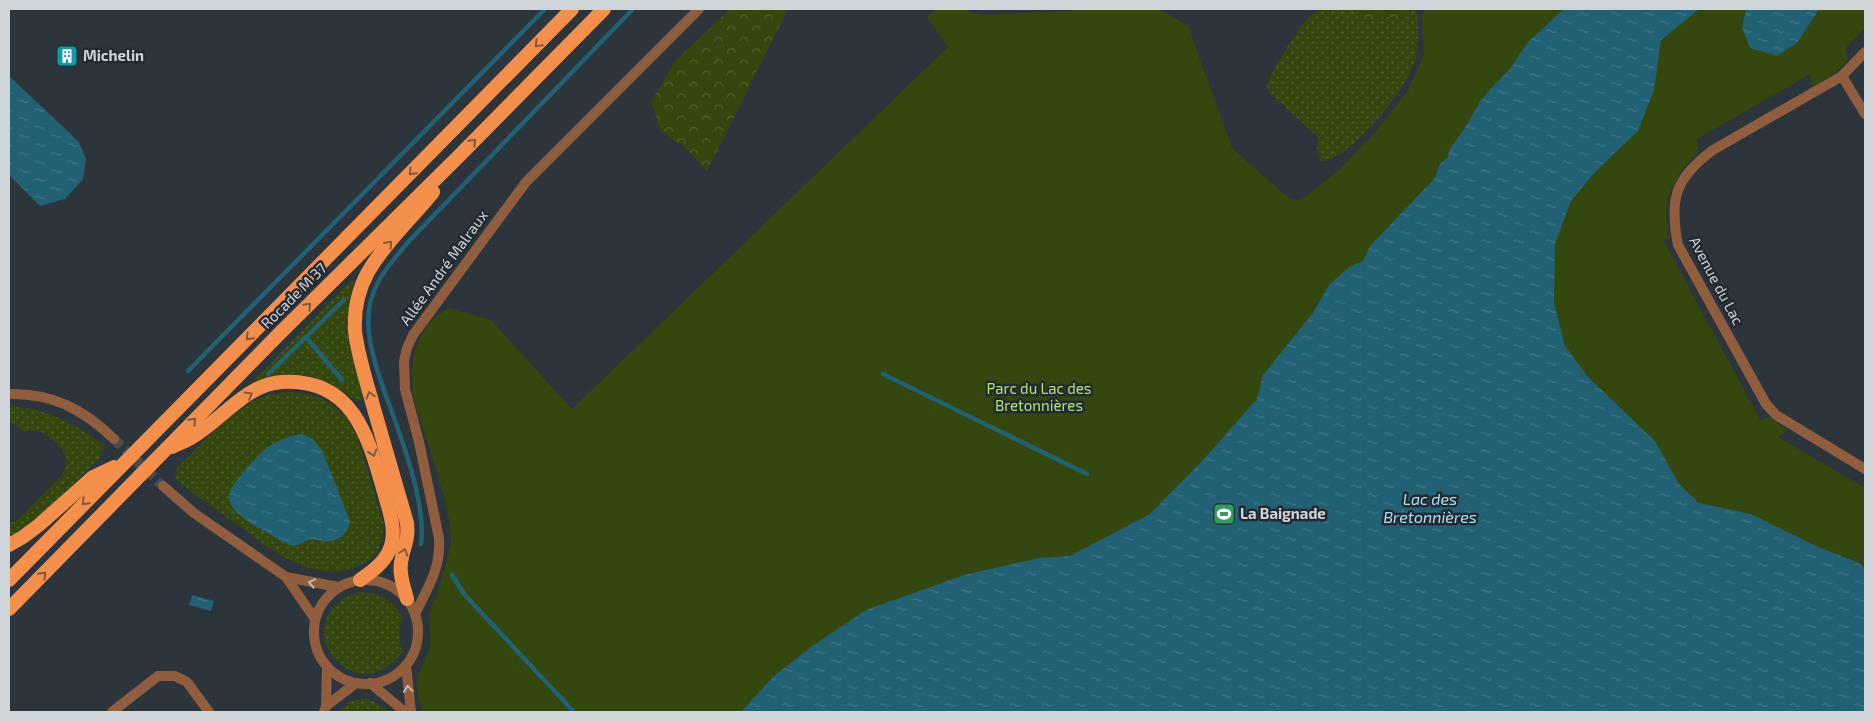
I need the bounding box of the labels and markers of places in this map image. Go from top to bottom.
building icon: Michelin [55,44,79,68]
place label: Michelin [83,46,144,64]
sports icon: La Baignade [1212,502,1236,526]
place label: La Baignade [1240,504,1326,522]

